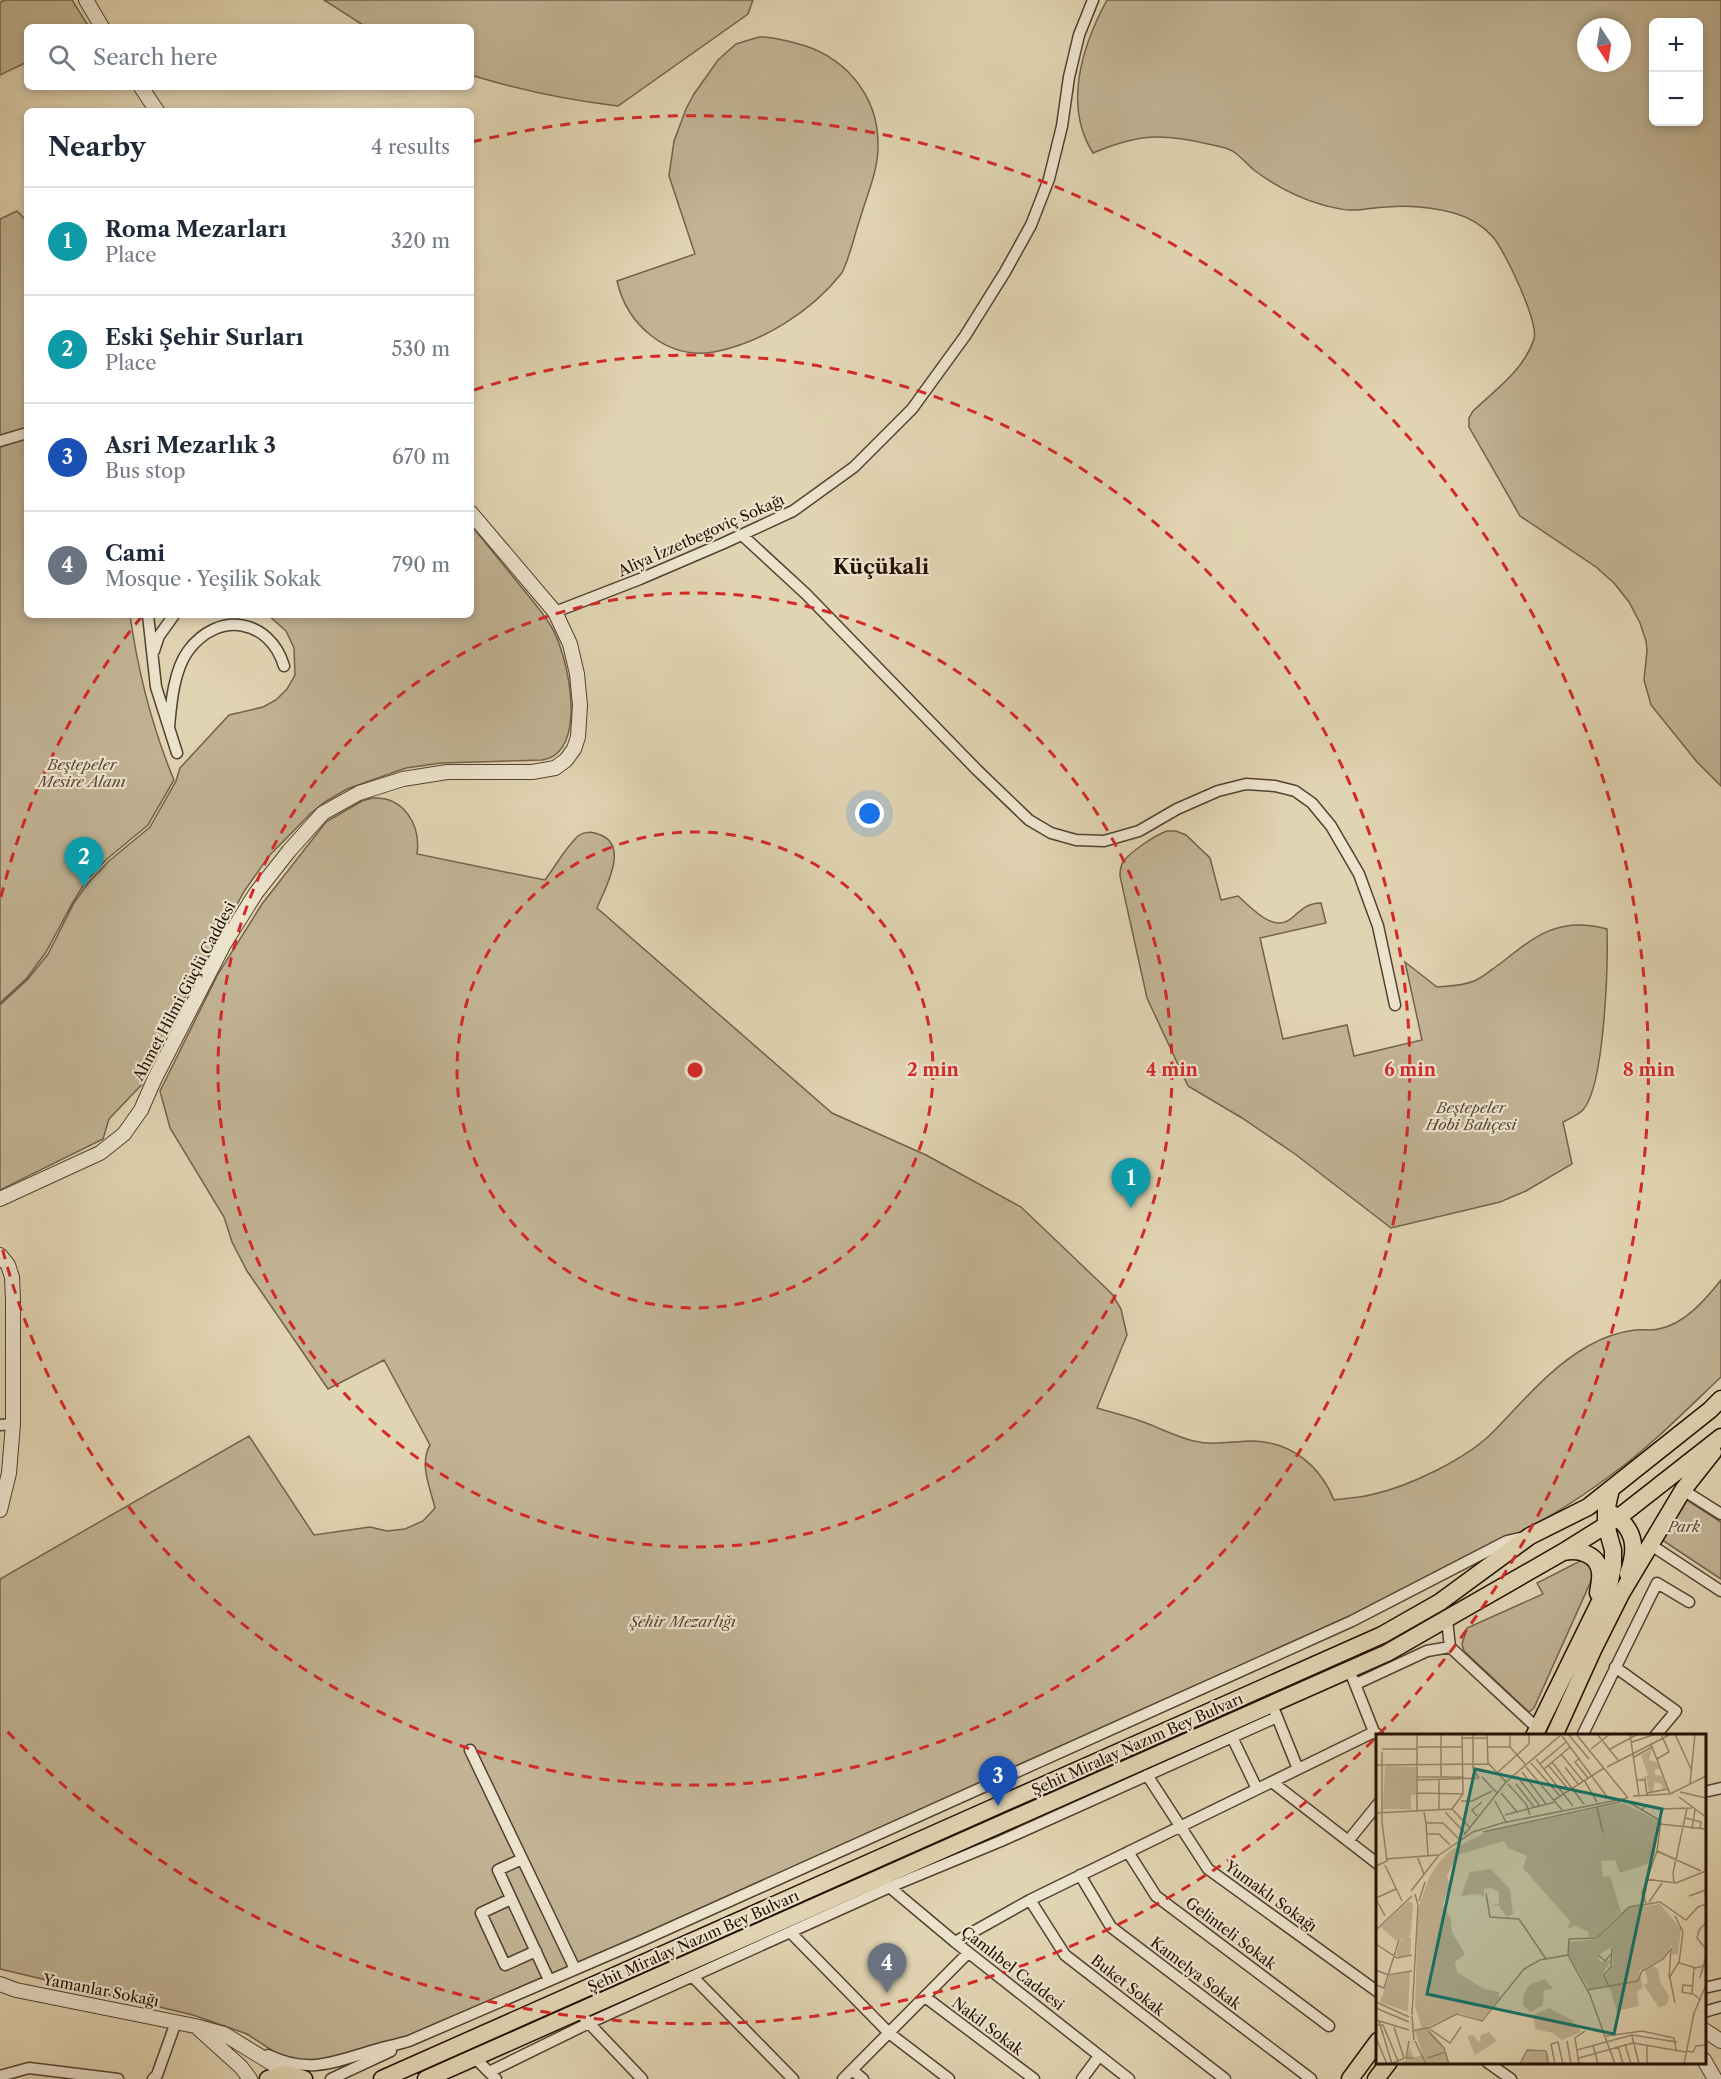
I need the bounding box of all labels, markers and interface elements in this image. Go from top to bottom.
north arrow [1577,18,1631,72]
map controls [1649,18,1703,126]
button: + [1649,18,1703,72]
search box [24,24,474,90]
icon: search [45,41,78,74]
text: Search here [93,44,218,71]
button: − [1649,72,1703,126]
text: Nearby [48,131,146,163]
text: 4 results [371,135,450,159]
text: Roma Mezarları [105,216,287,243]
text: 1 [63,229,72,253]
text: 320 m [391,229,450,253]
text: Place [105,243,156,267]
text: Eski Şehir Surları [105,324,304,351]
text: 2 [62,337,73,361]
text: 530 m [392,337,450,361]
text: Place [105,351,156,375]
text: Asri Mezarlık 3 [105,432,276,459]
text: 3 [62,445,73,469]
text: 670 m [392,445,450,469]
text: Bus stop [105,459,186,483]
street label: Aliya İzzetbegoviç Sokağı [614,490,787,581]
text: Cami [105,540,165,567]
text: 4 [62,553,73,577]
text: 790 m [392,553,450,577]
district label: Küçükali [833,554,930,579]
text: Mosque · Yeşilik Sokak [105,567,321,591]
park label: Beştepeler Mesire Alanı [36,755,126,791]
your location [855,799,884,828]
pin: 2 [64,838,104,887]
street label: Ahmet Hilmi Güçlü Caddesi [128,898,240,1085]
text: 2 min [907,1059,960,1081]
text: 4 min [1146,1059,1199,1081]
text: 6 min [1384,1059,1437,1081]
text: 8 min [1623,1059,1676,1081]
centre of rings [685,1060,705,1080]
park label: Beştepeler Hobi Bahçesi [1425,1098,1517,1134]
pin: 1 [1112,1158,1150,1208]
park label: Park [1667,1517,1700,1536]
park label: Şehir Mezarlığı [629,1612,736,1631]
street label: Şehit Miralay Nazım Bey Bulvarı [1028,1688,1246,1799]
inset map [1376,1734,1706,2064]
pin: 3 [978,1756,1018,1806]
street label: Yumaklı Sokağı [1220,1856,1321,1936]
street label: Şehit Miralay Nazım Bey Bulvarı [584,1885,802,1996]
street label: Gelinteli Sokak [1182,1893,1281,1974]
street label: Çamlıbel Caddesi [958,1922,1069,2014]
street label: Kamelya Sokak [1147,1933,1246,2014]
pin: 4 [868,1944,906,1993]
street label: Buket Sokak [1087,1950,1170,2021]
street label: Yamanlar Sokağı [41,1969,161,2011]
street label: Nakil Sokak [948,1993,1029,2060]

